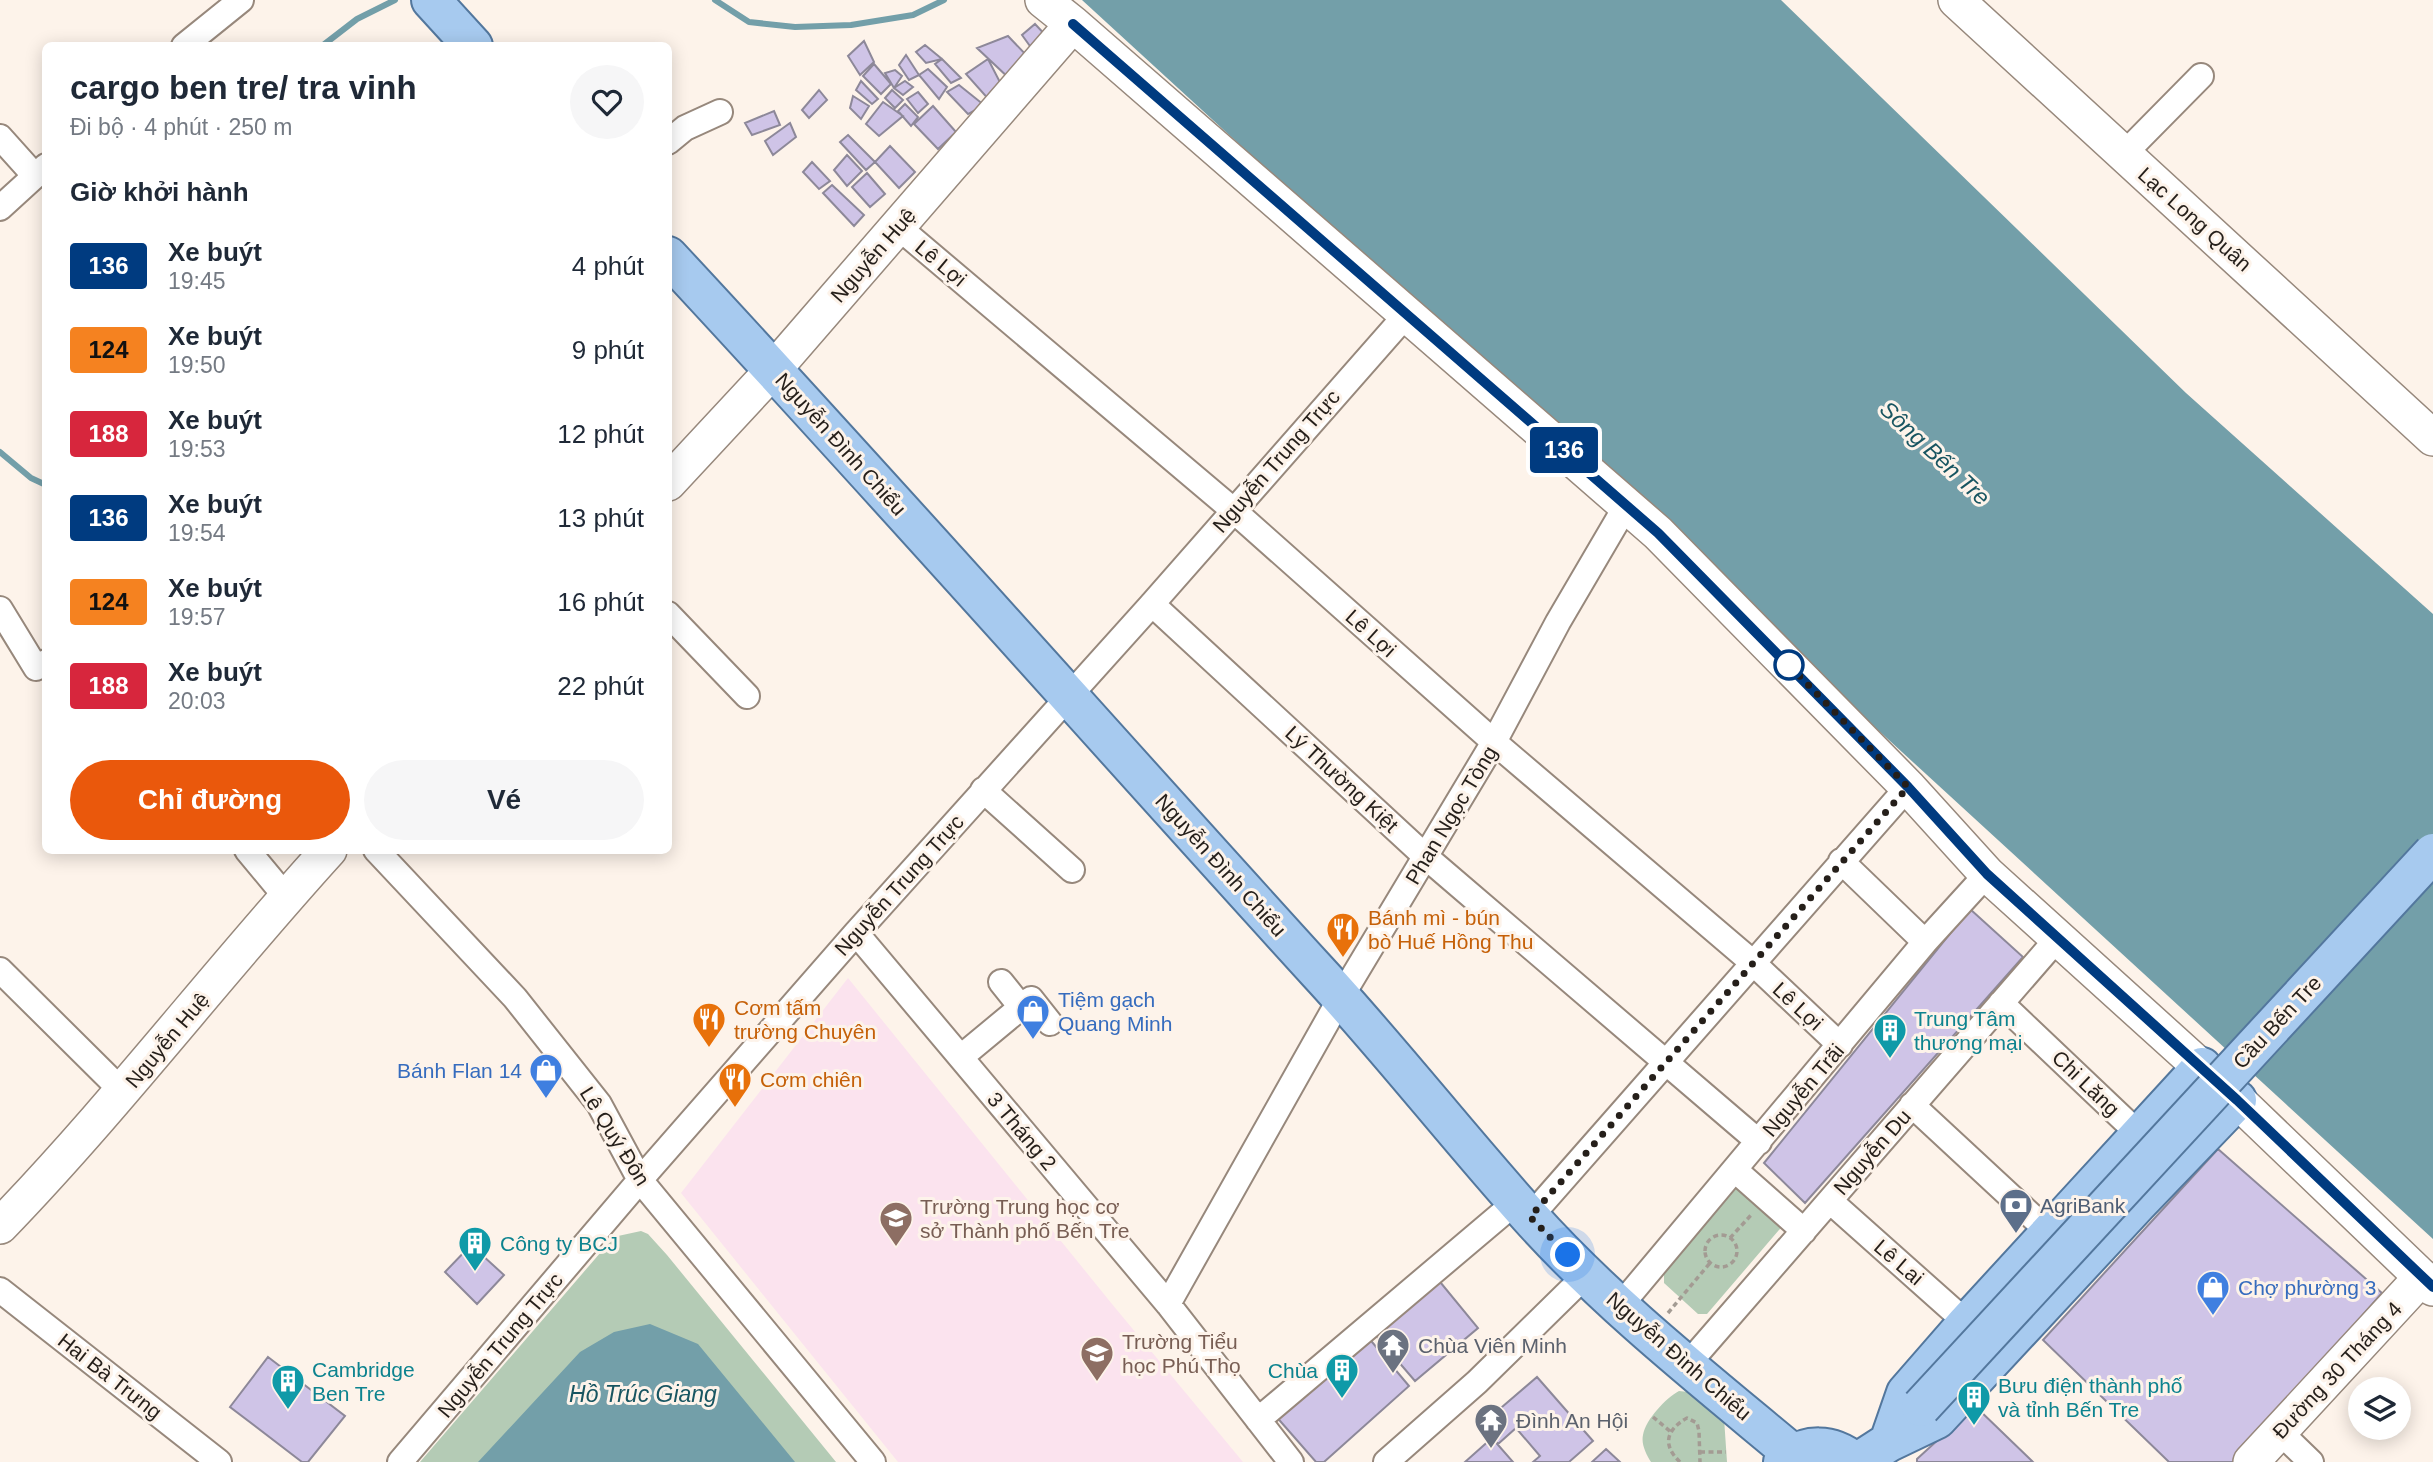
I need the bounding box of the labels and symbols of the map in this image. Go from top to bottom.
street label: Lạc Long Quân [2134,162,2256,276]
street label: Nguyễn Huệ [826,203,920,307]
street label: Lê Lợi [911,235,971,291]
street label: Nguyễn Đình Chiểu [771,368,911,520]
street label: Nguyễn Trung Trực [1208,385,1344,537]
water label: Sông Bến Tre [1875,396,1995,510]
line badge: 136 [1524,427,1604,473]
street label: Lê Lợi [1341,605,1401,661]
unlabelled marker [1774,650,1804,680]
street label: Lý Thường Kiệt [1281,721,1403,837]
street label: Phan Ngọc Tòng [1401,742,1501,888]
street label: Nguyễn Đình Chiểu [1151,789,1291,941]
street label: Nguyễn Trung Trực [830,810,968,960]
place label: Bánh mì - bún bò Huế Hồng Thu [1368,906,1533,953]
restaurant icon: Bánh mì - bún bò Huế Hồng Thu [1324,910,1362,959]
street label: Cầu Bến Tre [2228,971,2326,1073]
street label: Lê Lợi [1768,977,1828,1035]
street label: Nguyễn Huệ [121,988,213,1092]
place label: Tiệm gạch Quang Minh [1058,988,1172,1035]
shop icon: Tiệm gạch Quang Minh [1014,992,1052,1041]
place label: Cơm tấm trường Chuyên [734,996,876,1043]
restaurant icon: Cơm tấm trường Chuyên [690,1000,728,1049]
place label: Trung Tâm thương mại [1914,1007,2022,1054]
building icon: Trung Tâm thương mại [1871,1011,1909,1060]
street label: Nguyễn Trãi [1758,1039,1848,1141]
street label: Chi Lăng [2048,1046,2124,1120]
shop icon: Bánh Flan 14 [527,1051,565,1100]
place label: Bánh Flan 14 [397,1059,522,1082]
restaurant icon: Cơm chiên [716,1060,754,1109]
place label: Cơm chiên [760,1068,862,1091]
street label: Lê Quý Đôn [576,1082,654,1190]
street label: 3 Tháng 2 [983,1088,1061,1174]
street label: Nguyễn Du [1829,1105,1915,1199]
bank icon: AgriBank [1997,1186,2035,1235]
place label: AgriBank [2040,1194,2126,1217]
place label: Trường Trung học cơ sở Thành phố Bến Tre [920,1195,1130,1242]
school or university icon: Trường Trung học cơ sở Thành phố Bến Tre [877,1199,915,1248]
building icon: Công ty BCJ [456,1224,494,1273]
place label: Công ty BCJ [500,1232,618,1255]
street label: Lê Lai [1870,1235,1928,1289]
your location [1550,1237,1585,1272]
street label: Nguyễn Trung Trực [433,1268,567,1422]
shop icon: Chợ phường 3 [2194,1268,2232,1317]
place label: Chợ phường 3 [2238,1276,2377,1299]
street label: Nguyễn Đình Chiểu [1602,1287,1756,1425]
street label: Đường 30 Tháng 4 [2268,1297,2406,1443]
temple icon: Chùa Viên Minh [1374,1326,1412,1375]
street label: Hai Bà Trưng [54,1328,166,1424]
place label: Trường Tiểu học Phú Thọ [1122,1330,1241,1377]
school or university icon: Trường Tiểu học Phú Thọ [1078,1334,1116,1383]
place label: Chùa Viên Minh [1418,1334,1567,1357]
building icon: Chùa [1323,1351,1361,1400]
place label: Cambridge Ben Tre [312,1358,415,1405]
place label: Chùa [1268,1359,1318,1382]
building icon: Cambridge Ben Tre [269,1362,307,1411]
place label: Bưu điện thành phố và tỉnh Bến Tre [1998,1374,2183,1421]
building icon: Bưu điện thành phố và tỉnh Bến Tre [1955,1378,1993,1427]
water label: Hồ Trúc Giang [569,1381,717,1407]
temple icon: Đình An Hội [1472,1401,1510,1450]
place label: Đình An Hội [1516,1409,1628,1432]

